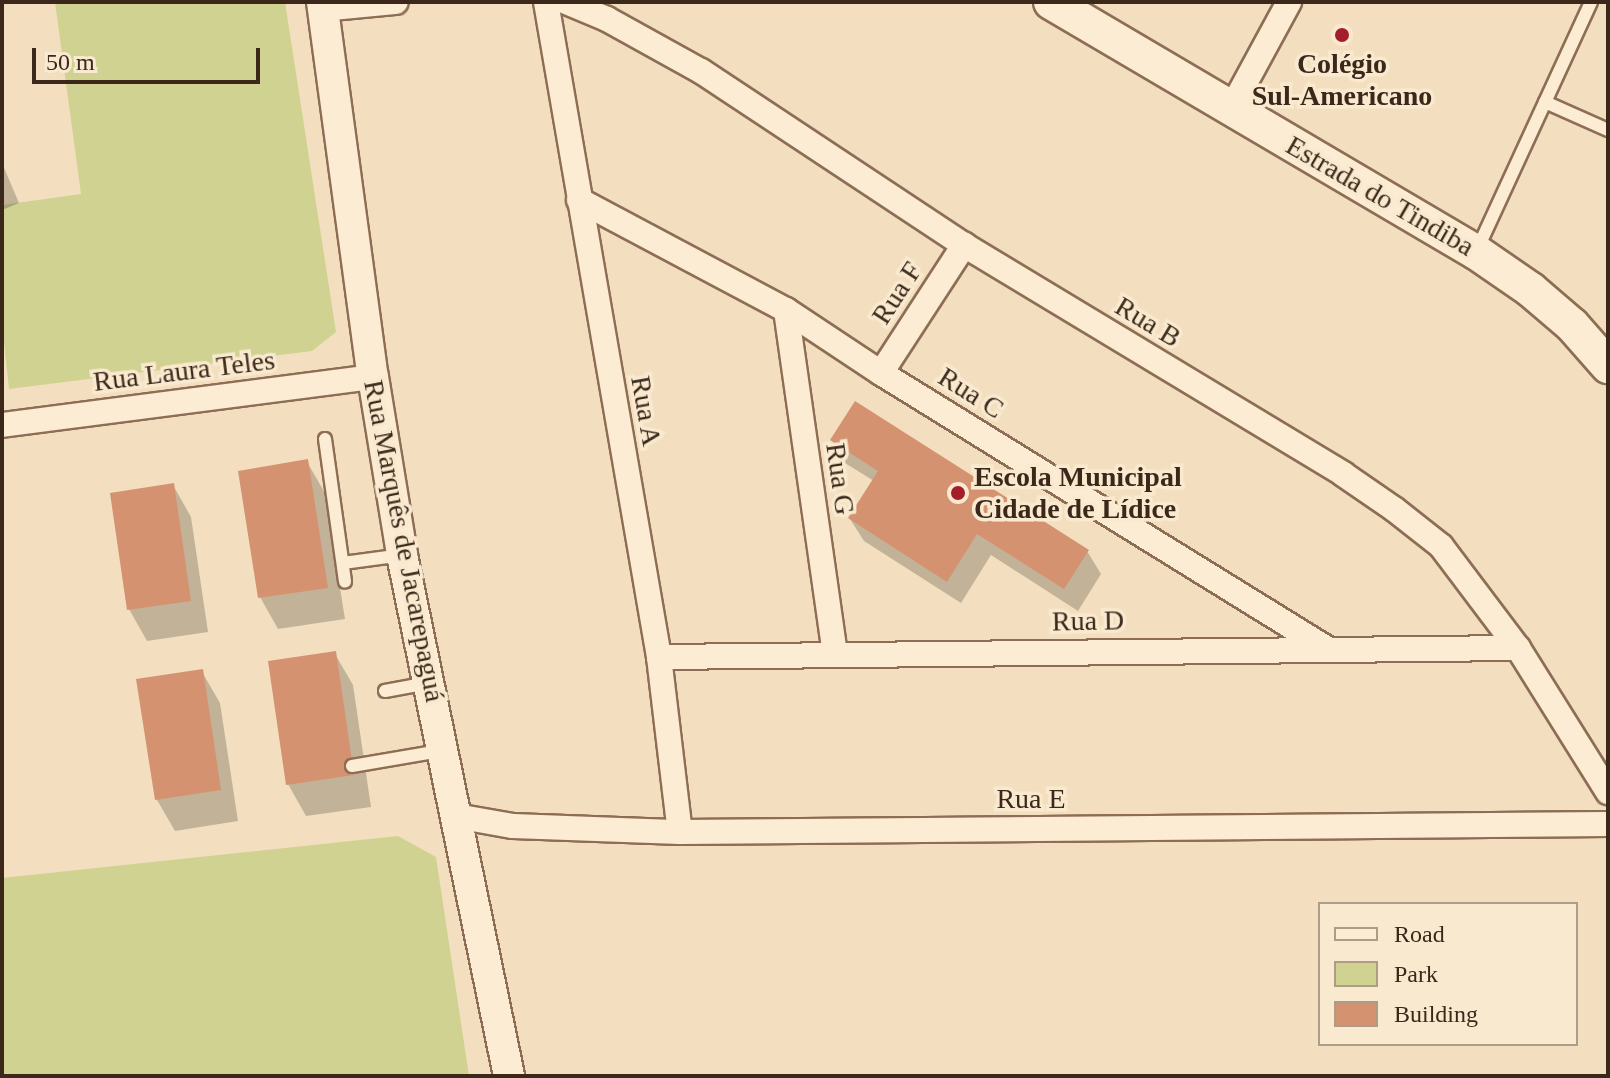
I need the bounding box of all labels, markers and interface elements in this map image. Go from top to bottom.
marker: Colégio Sul-Americano [1333,26,1351,44]
scale bar [36,32,264,82]
place label: Colégio Sul-Americano [1252,47,1432,113]
text: 50 m [46,49,95,75]
street label: Estrada do Tindiba [1280,128,1480,264]
street label: Rua F [864,255,930,331]
street label: Rua B [1109,289,1187,355]
street label: Rua Laura Teles [91,343,277,399]
street label: Rua C [932,360,1010,426]
street label: Rua A [623,372,669,450]
street label: Rua Marquês de Jacarepaguá [356,377,452,705]
street label: Rua G [818,441,862,517]
place label: Escola Municipal Cidade de Lídice [974,460,1182,526]
marker: Escola Municipal Cidade de Lídice [949,484,967,502]
street label: Rua D [1052,604,1124,638]
street label: Rua E [996,782,1066,816]
legend [1318,902,1578,1046]
text: Road [1394,921,1445,947]
text: Park [1394,961,1438,987]
text: Building [1394,1001,1478,1027]

